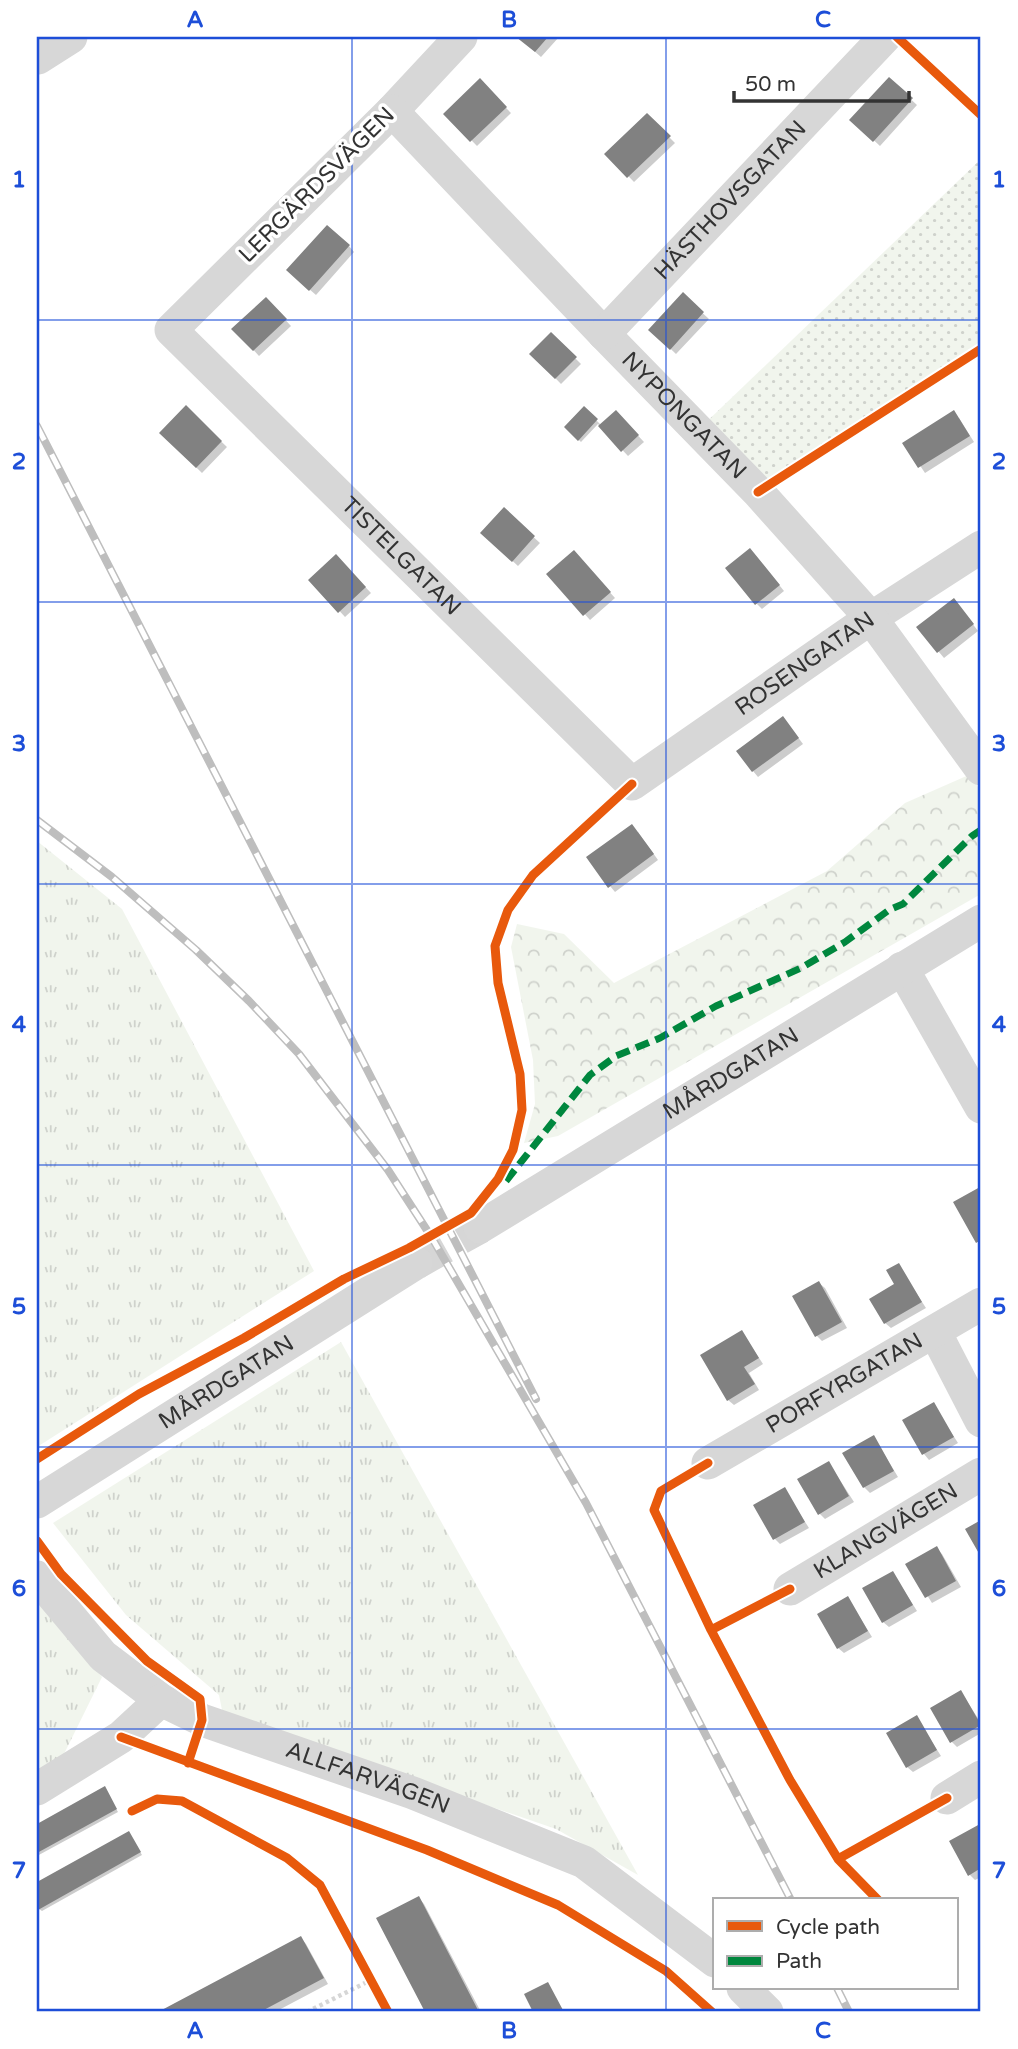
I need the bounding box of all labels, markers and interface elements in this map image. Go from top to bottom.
text: A [186,6,204,34]
text: B [501,6,517,34]
text: C [815,6,831,34]
scale bar [734,60,909,104]
text: 50 m [745,72,796,97]
street label: LERGÄRDSVÄGEN [233,101,401,269]
street label: HÄSTHOVSGATAN [648,115,812,286]
text: 1 [12,166,26,194]
text: 1 [992,166,1006,194]
street label: NYPONGATAN [615,346,752,486]
text: 2 [12,448,26,476]
text: 2 [992,448,1006,476]
street label: TISTELGATAN [335,491,467,622]
street label: ROSENGATAN [730,606,880,722]
text: 3 [12,730,26,758]
text: 3 [992,730,1006,758]
text: 4 [12,1011,27,1039]
text: 4 [992,1011,1007,1039]
street label: MÅRDGATAN [658,1022,804,1126]
text: 5 [12,1293,26,1321]
text: 5 [992,1293,1006,1321]
street label: PORFYRGATAN [761,1327,928,1440]
street label: MÅRDGATAN [154,1329,299,1436]
street label: KLANGVÄGEN [809,1477,963,1585]
text: 6 [12,1575,26,1603]
text: 6 [992,1575,1006,1603]
street label: ALLFARVÄGEN [282,1736,454,1820]
text: 7 [12,1857,26,1885]
text: 7 [992,1857,1006,1885]
legend [713,1898,958,1990]
text: Cycle path [776,1915,880,1940]
text: Path [776,1949,822,1974]
text: A [186,2017,204,2045]
text: B [501,2017,517,2045]
text: C [815,2017,831,2045]

